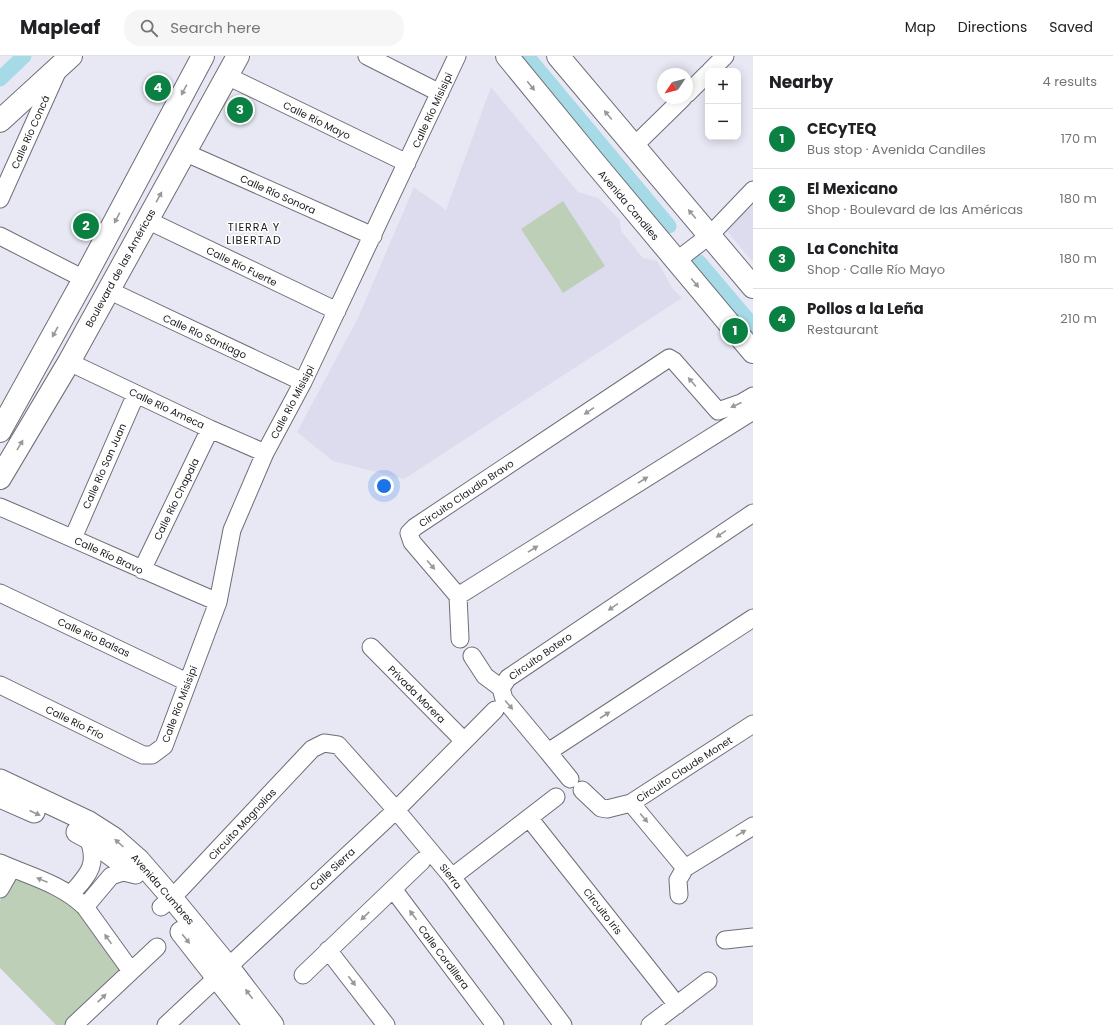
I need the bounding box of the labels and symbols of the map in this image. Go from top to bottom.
north arrow [657,68,693,104]
street label: Calle Río Misisipi [408,70,456,150]
pin: 4 [145,73,171,103]
one-way arrow [527,81,536,92]
one-way arrow [181,85,188,96]
street label: Calle Río Concá [7,93,53,171]
pin: 3 [227,95,253,125]
street label: Calle Río Mayo [281,98,353,143]
one-way arrow [604,110,613,120]
street label: Avenida Candiles [595,167,663,244]
street label: Calle Río Sonora [238,171,318,218]
one-way arrow [156,191,163,203]
street label: Boulevard de las Américas [82,206,159,330]
one-way arrow [688,209,697,220]
pin: 2 [73,211,99,241]
one-way arrow [114,212,120,223]
district label: TIERRA Y LIBERTAD [226,219,282,248]
street label: Calle Río Fuerte [204,243,280,290]
one-way arrow [691,278,700,288]
street label: Calle Río Santiago [160,310,249,362]
pin: 1 [722,316,748,346]
one-way arrow [52,326,58,338]
street label: Calle Río Misisipi [267,363,318,442]
one-way arrow [688,377,697,387]
street label: Calle Río Ameca [126,384,207,433]
one-way arrow [731,402,742,408]
one-way arrow [584,407,594,415]
street label: Calle Río San Juan [79,421,130,511]
one-way arrow [16,439,23,451]
street label: Calle Río Chapala [150,456,203,543]
street label: Circuito Claudio Bravo [416,456,517,531]
your location [374,476,394,496]
one-way arrow [638,476,649,483]
one-way arrow [715,531,726,538]
street label: Calle Río Bravo [72,533,146,578]
one-way arrow [527,545,539,552]
one-way arrow [427,560,436,570]
one-way arrow [608,603,618,611]
street label: Calle Río Balsas [55,614,133,661]
street label: Circuito Botero [506,629,575,684]
street label: Privada Morera [384,662,449,727]
street label: Calle Río Misisipi [158,663,201,745]
one-way arrow [504,699,513,710]
street label: Calle Río Frío [43,702,107,743]
one-way arrow [600,711,610,719]
street label: Circuito Claude Monet [633,732,736,806]
street label: Circuito Magnolias [205,785,280,864]
one-way arrow [30,810,41,816]
one-way arrow [640,813,648,824]
one-way arrow [735,830,747,837]
one-way arrow [114,838,124,847]
street label: Calle Sierra [306,844,358,894]
street label: Avenida Cumbres [127,850,198,928]
street label: Sierra [436,860,465,892]
one-way arrow [35,877,47,883]
street label: Circuito Iris [580,885,626,938]
one-way arrow [409,910,417,921]
one-way arrow [360,911,370,920]
street label: Calle Cordillera [414,922,473,993]
one-way arrow [182,933,191,944]
one-way arrow [104,934,112,944]
one-way arrow [348,976,356,987]
one-way arrow [246,989,254,999]
one-way arrow [97,993,107,1003]

